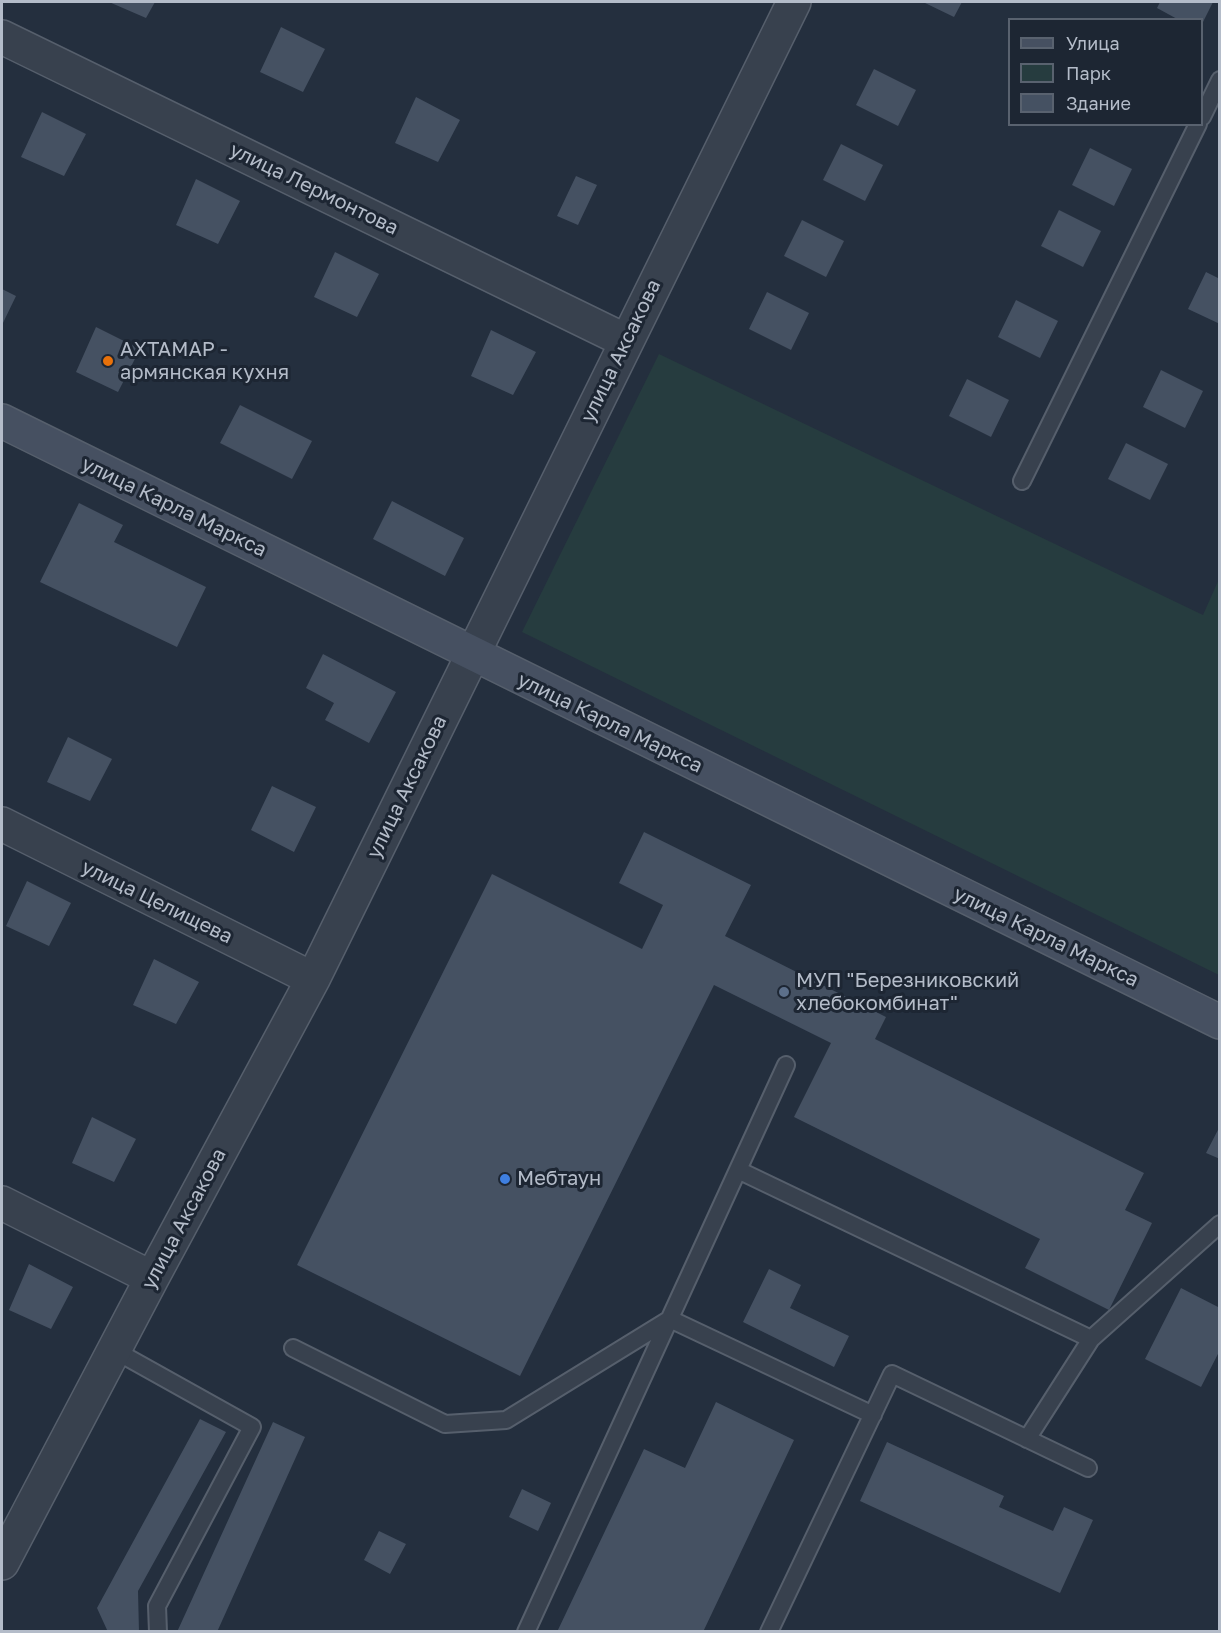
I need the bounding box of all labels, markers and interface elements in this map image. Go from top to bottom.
legend [1008,18,1203,126]
text: Улица [1066,32,1120,54]
text: Парк [1066,62,1111,84]
text: Здание [1066,92,1131,114]
street label: улица Лермонтова [226,138,402,240]
street label: улица Аксакова [576,276,666,426]
place label: АХТАМАР - армянская кухня [120,338,289,385]
marker: АХТАМАР - армянская кухня [101,354,115,368]
street label: улица Карла Маркса [78,452,270,562]
street label: улица Карла Маркса [514,668,706,778]
street label: улица Аксакова [362,712,452,862]
street label: улица Целищева [78,855,236,949]
street label: улица Карла Маркса [950,882,1142,992]
place label: МУП "Березниковский хлебокомбинат" [796,969,1019,1016]
marker: МУП "Березниковский хлебокомбинат" [777,985,791,999]
street label: улица Аксакова [137,1144,231,1294]
place label: Мебтаун [517,1167,601,1191]
marker: Мебтаун [498,1172,512,1186]

